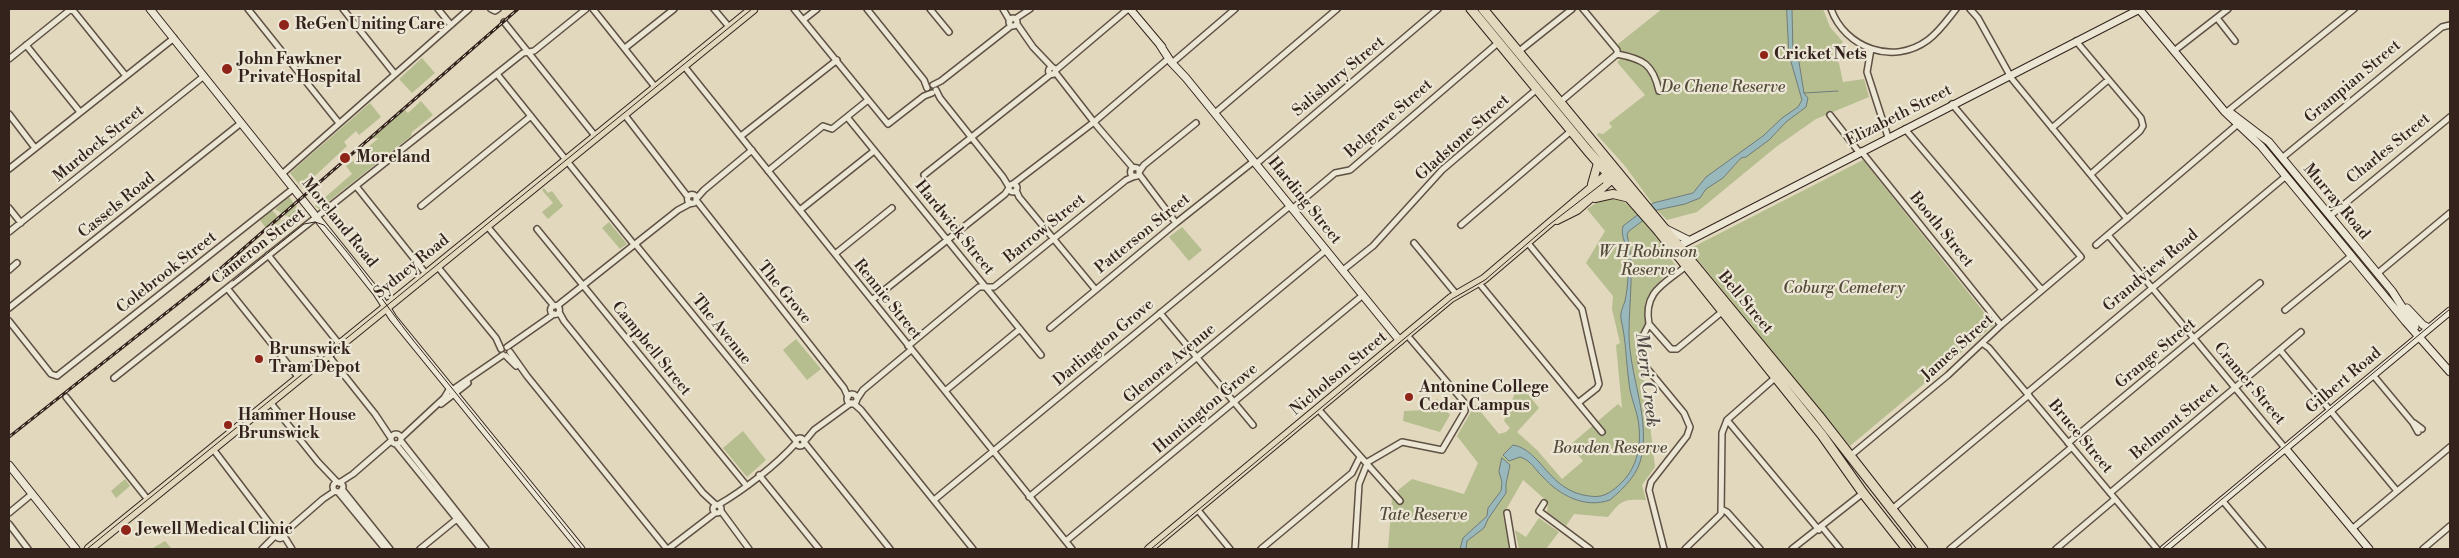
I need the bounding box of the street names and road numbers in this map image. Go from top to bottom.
street label: Salisbury Street [1289,33,1389,121]
street label: Grampian Street [2301,36,2405,128]
street label: Belgrave Street [1341,76,1437,162]
street label: Elizabeth Street [1843,81,1955,151]
street label: Gladstone Street [1412,91,1514,185]
street label: Murdock Street [50,102,148,186]
street label: Charles Street [2343,109,2435,189]
street label: Harding Street [1263,154,1345,248]
street label: Murray Road [2299,160,2373,244]
street label: Cassels Road [75,169,159,243]
street label: Moreland Road [297,174,381,272]
street label: Hardwick Street [910,177,998,279]
street label: Booth Street [1905,189,1977,271]
street label: Barrow Street [1000,190,1090,268]
street label: Patterson Street [1092,190,1194,278]
street label: Cameron Street [208,205,310,289]
street label: Grandview Road [2100,226,2202,316]
street label: Colebrook Street [113,228,221,318]
street label: Sydney Road [370,231,454,303]
street label: Rennie Street [849,256,925,344]
street label: The Grove [753,258,815,328]
street label: Bell Street [1713,268,1777,338]
street label: The Avenue [687,291,755,369]
street label: Darlington Grove [1050,295,1158,391]
street label: Campbell Street [607,298,695,400]
street label: James Street [1918,311,1998,385]
street label: Grange Street [2112,315,2200,393]
street label: Glenora Avenue [1120,320,1220,408]
street label: Nicholson Street [1287,328,1391,420]
street label: Cramer Street [2209,339,2289,429]
street label: Gilbert Road [2302,344,2386,418]
street label: Huntington Grove [1150,360,1262,458]
street label: Belmont Street [2127,380,2223,464]
street label: Bruce Street [2044,396,2116,478]

